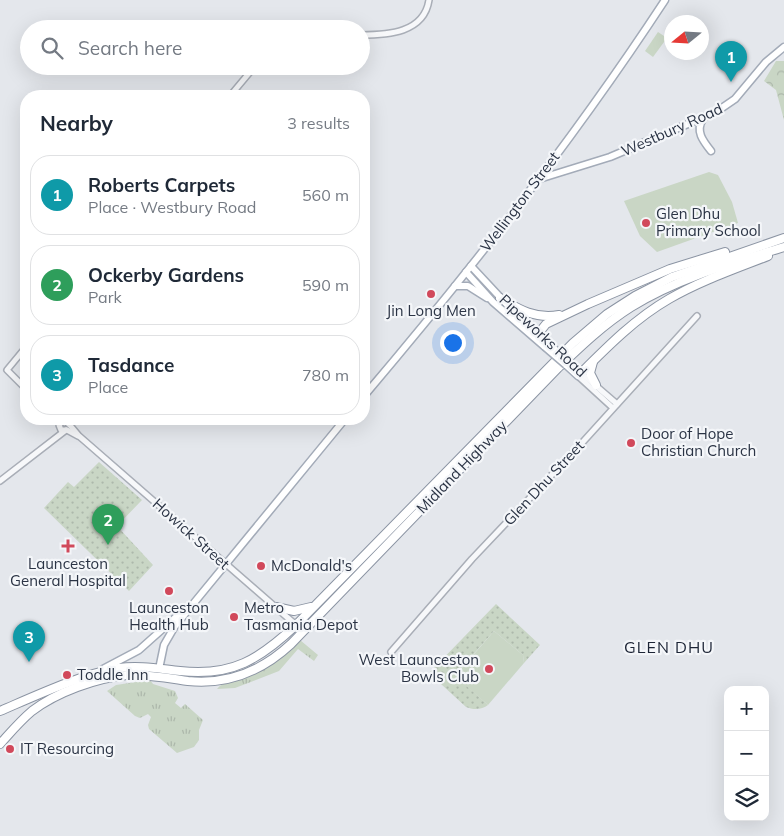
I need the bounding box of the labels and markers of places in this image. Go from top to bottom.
pin: 1 [715,41,747,82]
place label: Glen Dhu Primary School [656,204,761,240]
marker: Glen Dhu Primary School [640,217,652,229]
marker: Jin Long Men [425,288,437,300]
place label: Jin Long Men [386,301,476,320]
place label: Door of Hope Christian Church [641,424,756,460]
marker: Door of Hope Christian Church [625,437,637,449]
pin: 2 [92,504,124,545]
marker: Launceston General Hospital [61,539,75,553]
place label: Launceston General Hospital [10,554,126,590]
place label: McDonald's [271,556,352,575]
marker: McDonald's [255,560,267,572]
marker: Launceston Health Hub [163,585,175,597]
place label: Launceston Health Hub [129,598,209,634]
place label: Metro Tasmania Depot [244,598,358,634]
marker: Metro Tasmania Depot [228,611,240,623]
pin: 3 [13,621,45,662]
place label: West Launceston Bowls Club [359,650,479,686]
marker: West Launceston Bowls Club [483,663,495,675]
place label: Toddle Inn [77,665,149,684]
marker: Toddle Inn [61,669,73,681]
place label: IT Resourcing [20,739,114,758]
marker: IT Resourcing [4,743,16,755]

